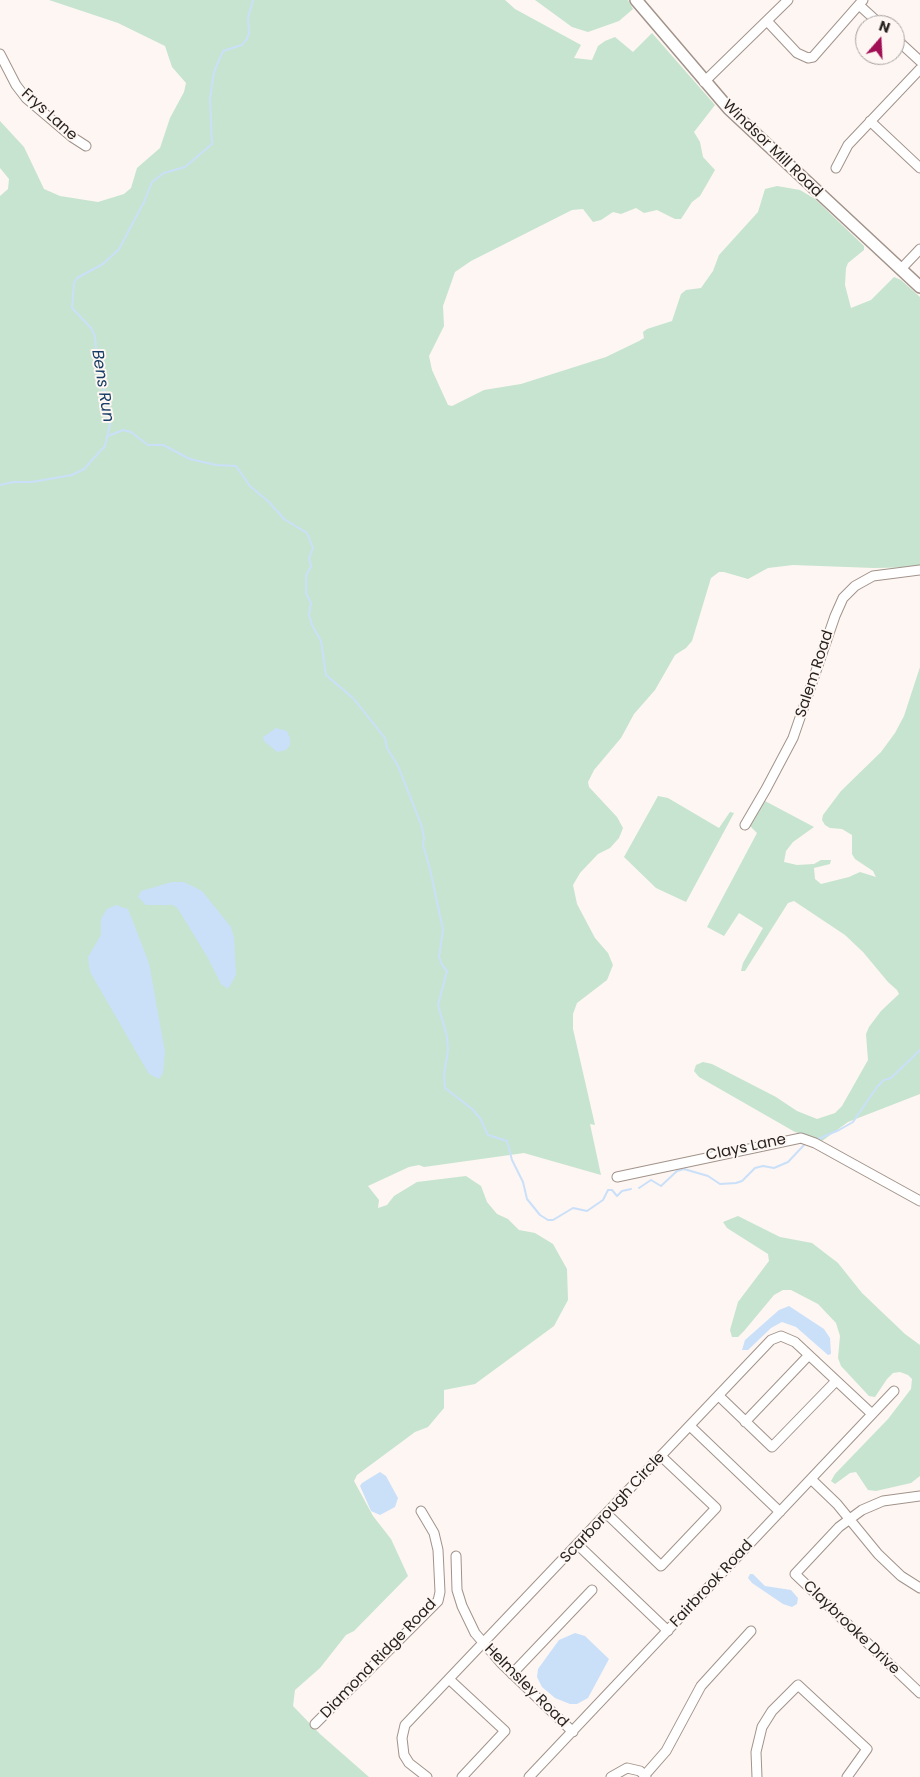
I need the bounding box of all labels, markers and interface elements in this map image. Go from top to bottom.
north arrow [855,15,905,65]
text: N [876,16,893,38]
street label: Frys Lane [17,85,81,145]
street label: Windsor Mill Road [718,97,826,201]
water label: Bens Run [87,348,117,424]
street label: Salem Road [792,628,838,720]
street label: Clays Lane [704,1131,788,1165]
street label: Scarborough Circle [557,1449,669,1567]
street label: Fairbrook Road [667,1537,757,1631]
street label: Claybrooke Drive [799,1577,903,1679]
street label: Diamond Ridge Road [317,1596,441,1722]
street label: Helmsley Road [480,1640,572,1732]

